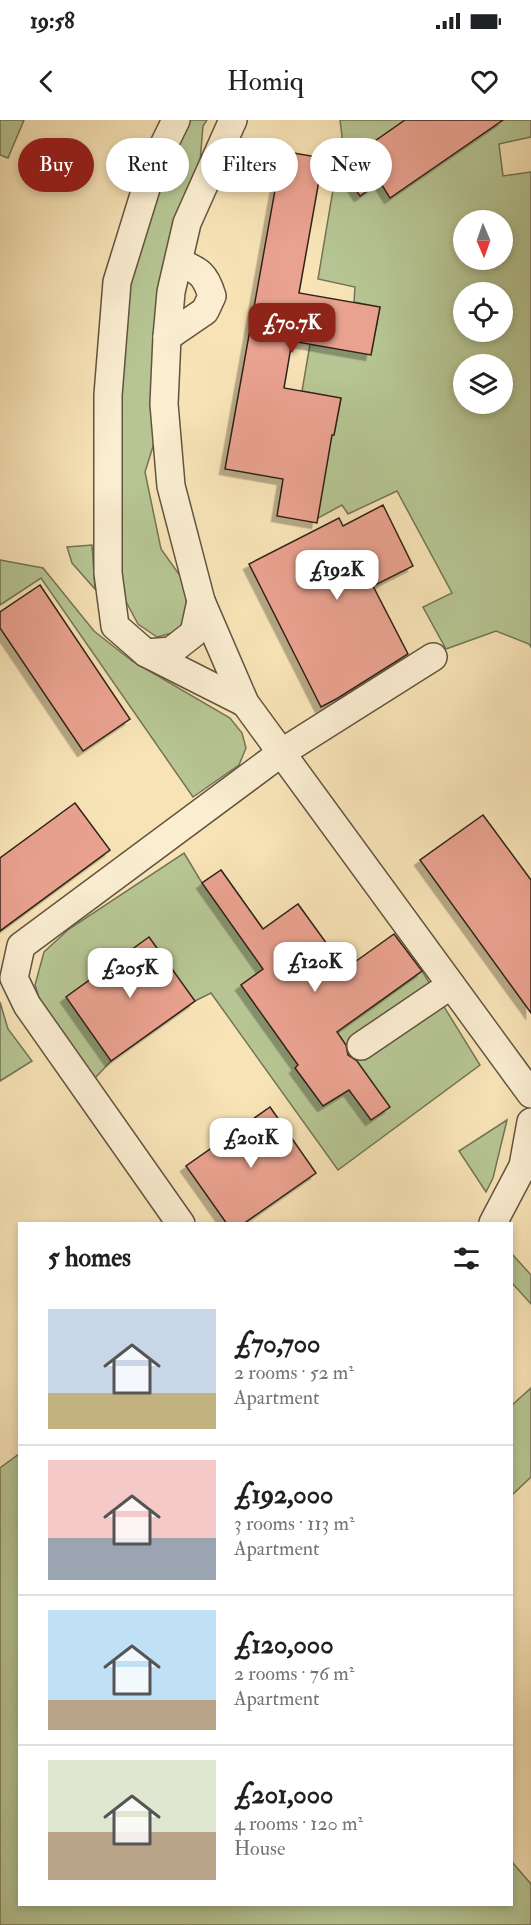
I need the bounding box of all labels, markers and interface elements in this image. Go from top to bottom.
text: 19:58 [30,7,74,35]
icon: back [30,65,63,98]
text: Homiq [227,65,304,98]
icon: heart [468,65,501,98]
chip: Buy [18,138,94,192]
chip: Rent [106,138,189,192]
chip: Filters [201,138,298,192]
chip: New [310,138,392,192]
north arrow [453,210,513,270]
map controls [453,210,513,414]
button: locate [453,282,513,342]
pin: £70.7K [243,303,341,354]
text: £70.7K [262,310,322,335]
button: layers [453,354,513,414]
pin: £192K [295,550,379,601]
text: £192K [310,557,364,582]
pin: £120K [273,942,357,993]
pin: £205K [88,948,172,999]
text: £120K [288,949,342,974]
text: £205K [102,955,158,980]
pin: £201K [209,1118,293,1169]
text: £201K [224,1125,278,1150]
text: 5 homes [48,1242,131,1274]
icon: filters [450,1242,483,1275]
text: £70,700 [234,1328,320,1360]
icon: home [96,1333,168,1405]
text: 2 rooms · 52 m² [234,1360,354,1385]
text: Apartment [234,1385,319,1410]
text: £192,000 [234,1479,333,1511]
icon: home [96,1484,168,1556]
text: 3 rooms · 113 m² [234,1511,355,1536]
text: Apartment [234,1536,319,1561]
text: £120,000 [234,1629,333,1661]
icon: home [96,1634,168,1706]
text: 2 rooms · 76 m² [234,1661,354,1686]
text: Apartment [234,1686,319,1711]
text: £201,000 [234,1779,333,1811]
icon: home [96,1784,168,1856]
text: 4 rooms · 120 m² [234,1811,363,1836]
text: House [234,1836,285,1861]

